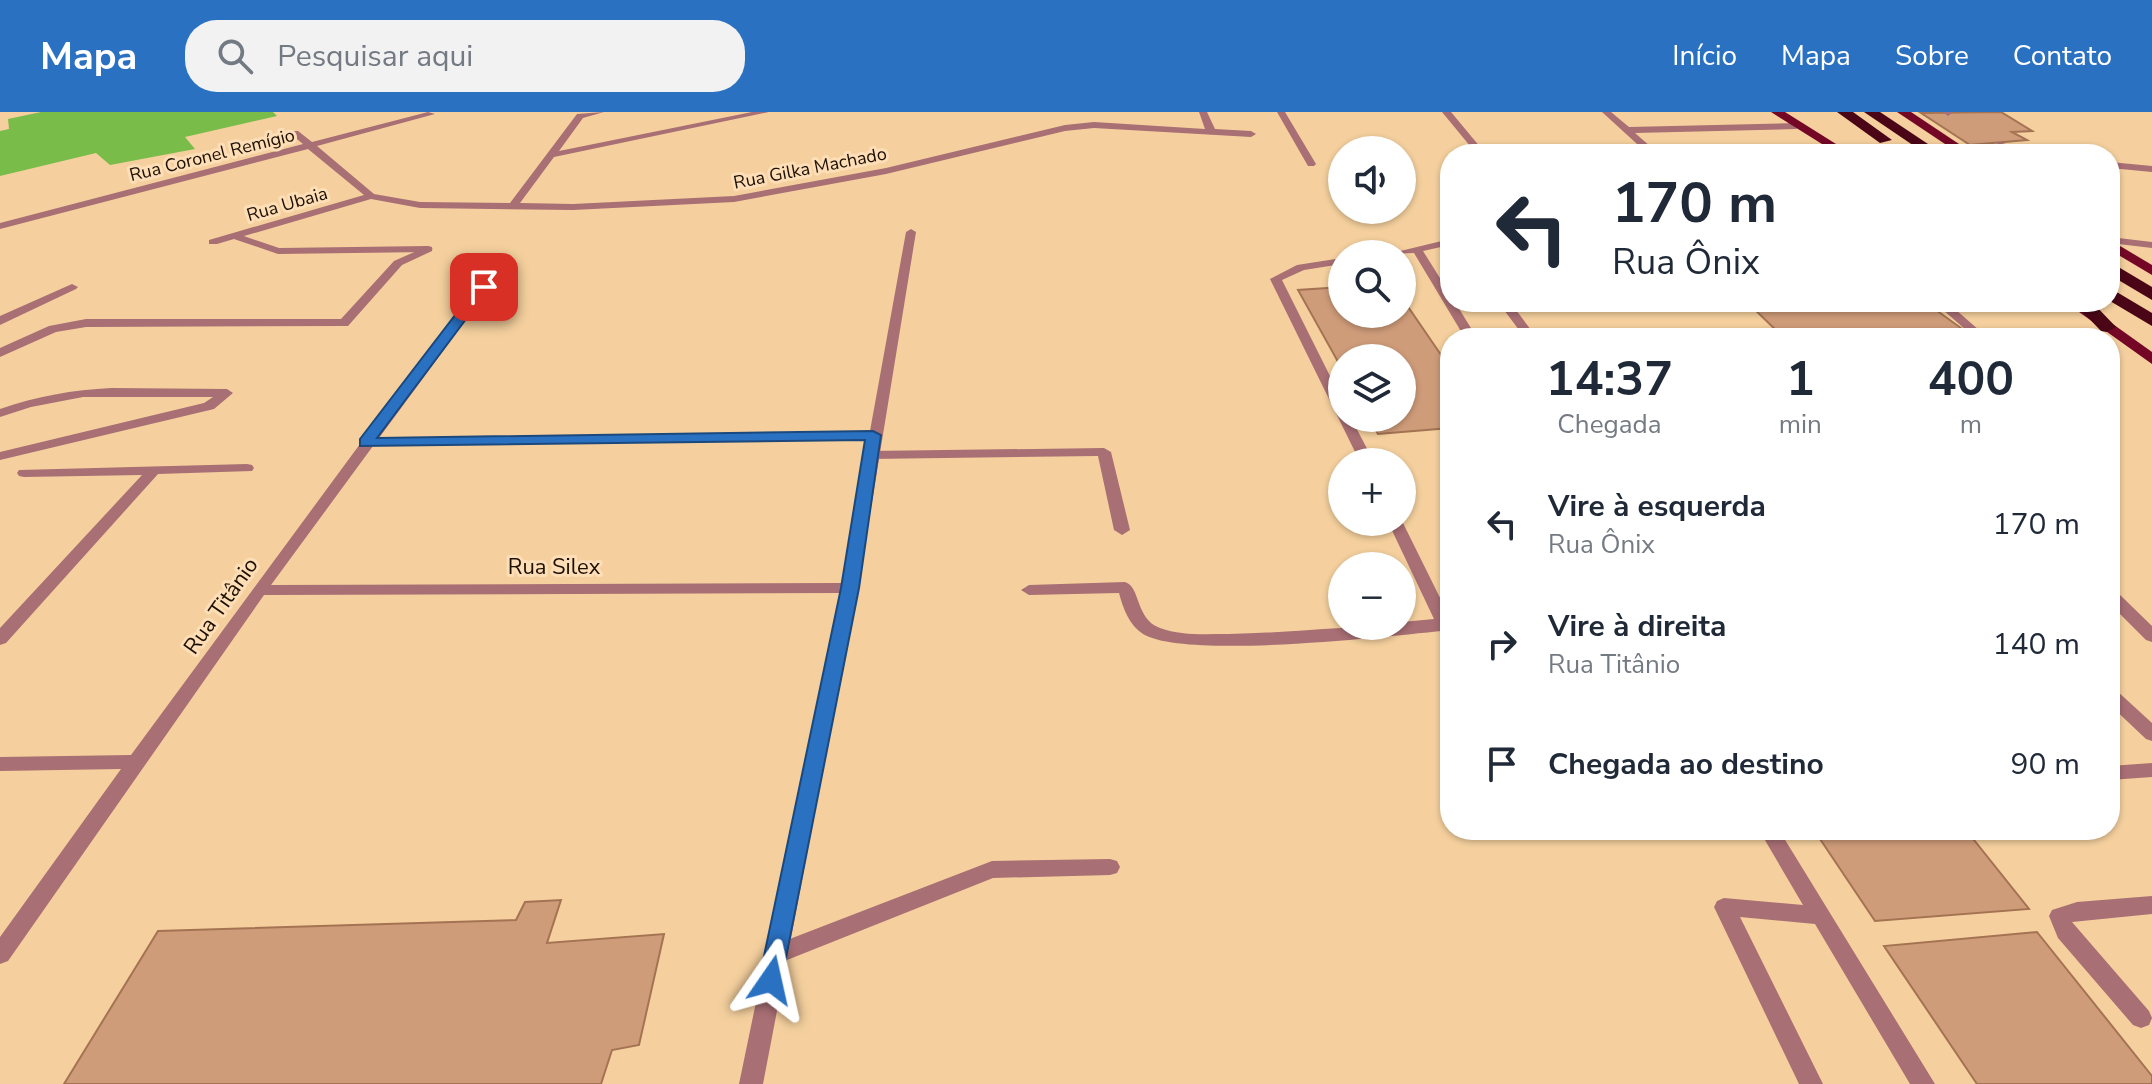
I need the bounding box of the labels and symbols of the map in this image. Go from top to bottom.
street label: Rua Coronel Remígio [127,123,297,187]
street label: Rua Gilka Machado [731,141,889,195]
street label: Rua Ubaia [244,181,330,227]
pin [450,253,518,321]
street label: Rua Titânio [177,552,265,660]
street label: Rua Silex [508,552,601,582]
position arrow [729,938,813,1022]

